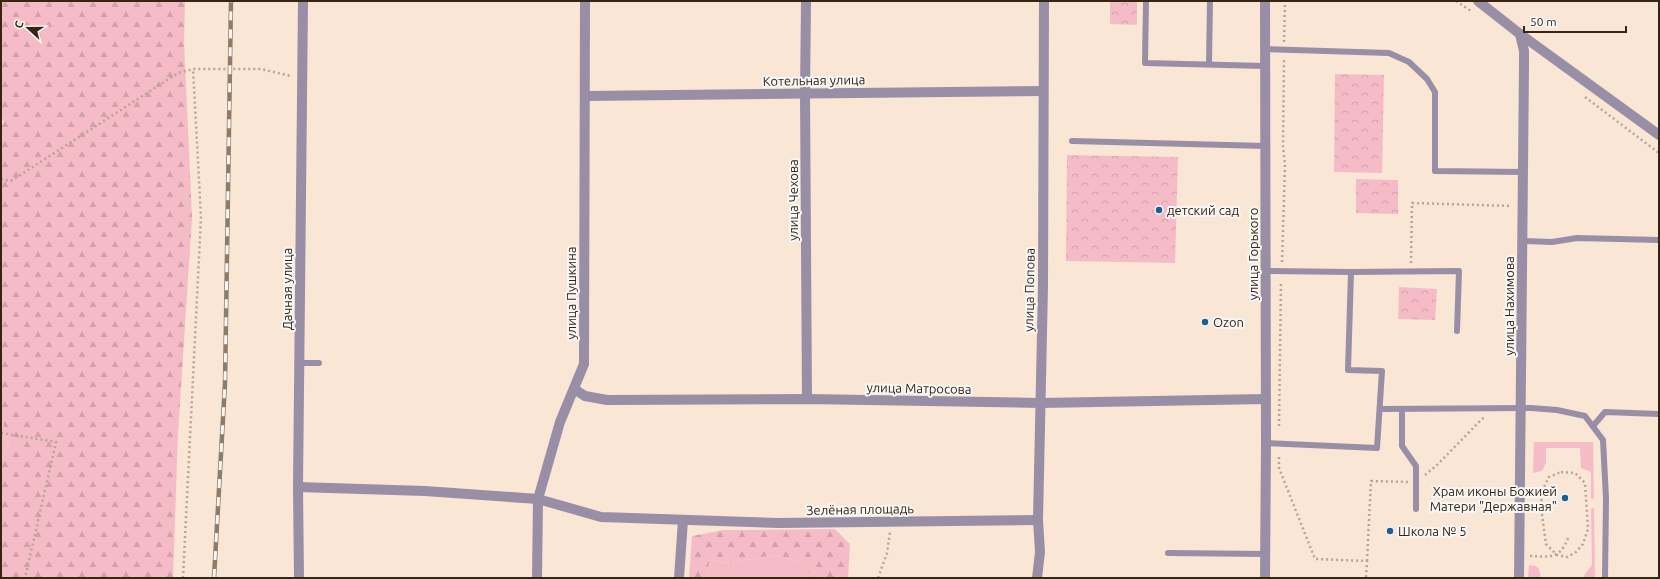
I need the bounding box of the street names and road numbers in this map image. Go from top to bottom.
street label: Котельная улица [763,72,865,88]
street label: улица Чехова [786,159,800,241]
street label: улица Горького [1246,208,1260,300]
street label: улица Пушкина [564,246,578,340]
street label: Дачная улица [280,248,294,330]
street label: улица Попова [1021,248,1037,332]
street label: улица Нахимова [1502,256,1516,356]
street label: улица Матросова [866,380,972,396]
street label: Зелёная площадь [806,501,914,517]

